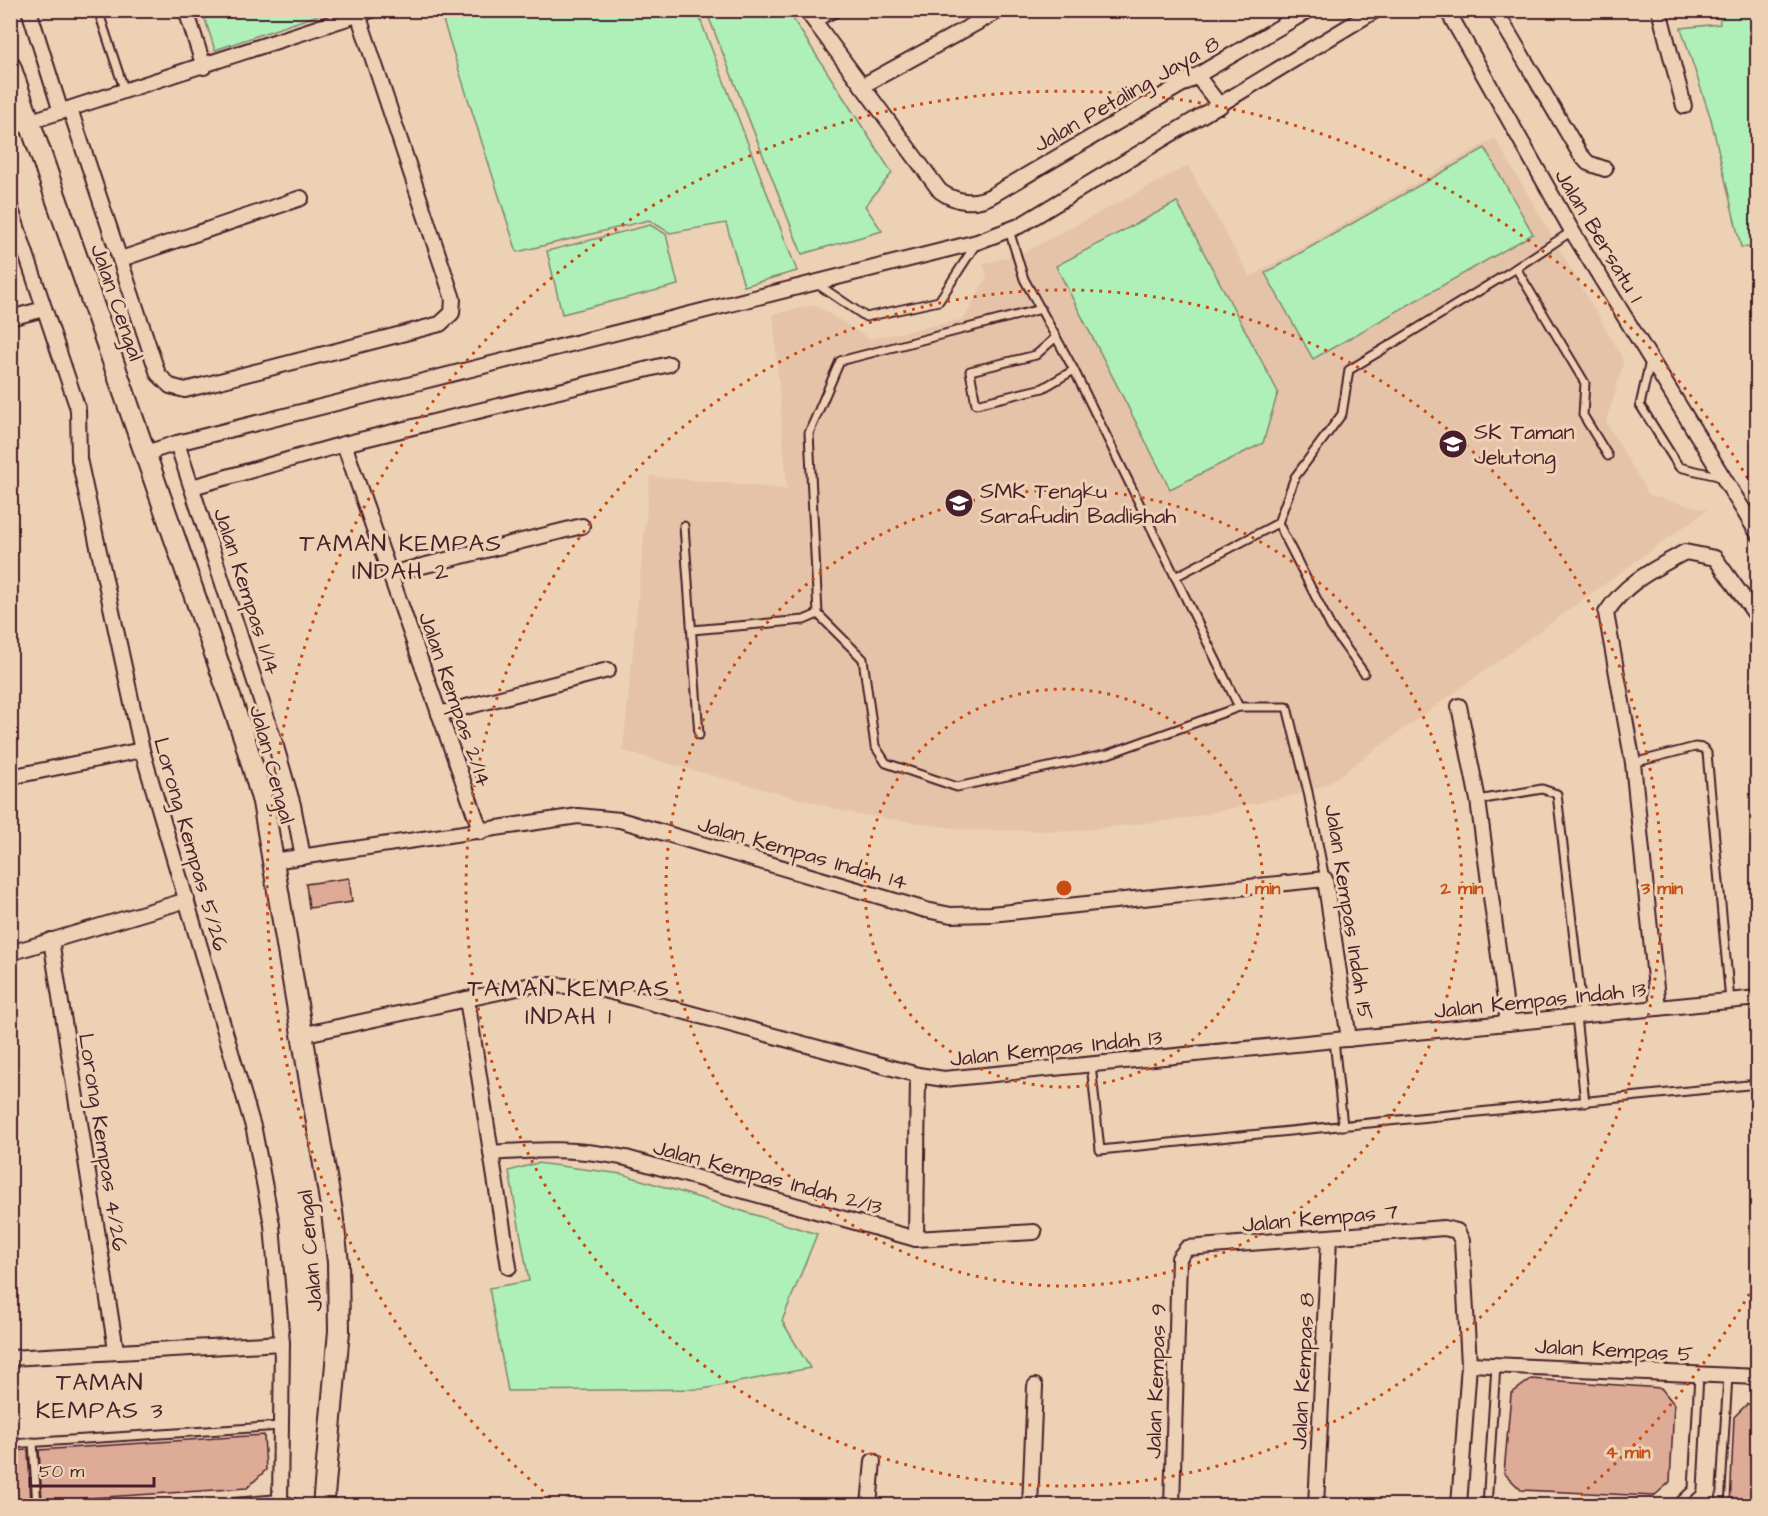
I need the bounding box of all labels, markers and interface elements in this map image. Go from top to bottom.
street label: Jalan Petaling Jaya 8 [1028,28,1226,161]
street label: Jalan Bersatu 1 [1547,163,1651,309]
street label: Jalan Cengal [81,240,151,365]
place label: SK Taman Jelutong [1474,417,1574,474]
school or university icon: SK Taman Jelutong [1437,428,1469,460]
place label: SMK Tengku Sarafudin Badlishah [980,476,1176,532]
school or university icon: SMK Tengku Sarafudin Badlishah [943,487,975,519]
street label: Jalan Kempas 1/14 [205,504,288,679]
district label: TAMAN KEMPAS INDAH 2 [300,527,502,589]
street label: Jalan Kempas 2/14 [410,608,499,791]
street label: Jalan Cengal [240,702,302,827]
street label: Lorong Kempas 5/26 [144,734,236,955]
street label: Jalan Kempas Indah 15 [1316,802,1381,1023]
street label: Jalan Kempas Indah 14 [694,809,911,898]
text: 1 min [1245,876,1281,901]
text: 2 min [1439,876,1484,901]
text: 3 min [1640,876,1683,901]
centre of rings [1054,878,1074,898]
district label: TAMAN KEMPAS INDAH 1 [468,972,670,1034]
street label: Jalan Kempas Indah 13 [1432,974,1648,1027]
street label: Jalan Kempas Indah 13 [948,1022,1164,1075]
street label: Lorong Kempas 4/26 [69,1031,135,1254]
street label: Jalan Kempas Indah 2/13 [650,1132,886,1223]
street label: Jalan Cengal [290,1189,332,1313]
street label: Jalan Kempas 7 [1241,1196,1400,1241]
street label: Jalan Kempas 8 [1284,1292,1323,1450]
street label: Jalan Kempas 9 [1138,1303,1175,1459]
street label: Jalan Kempas 5 [1534,1331,1694,1370]
district label: TAMAN KEMPAS 3 [36,1366,164,1428]
text: 4 min [1605,1440,1651,1465]
scale bar [30,1450,154,1488]
text: 50 m [39,1459,84,1484]

